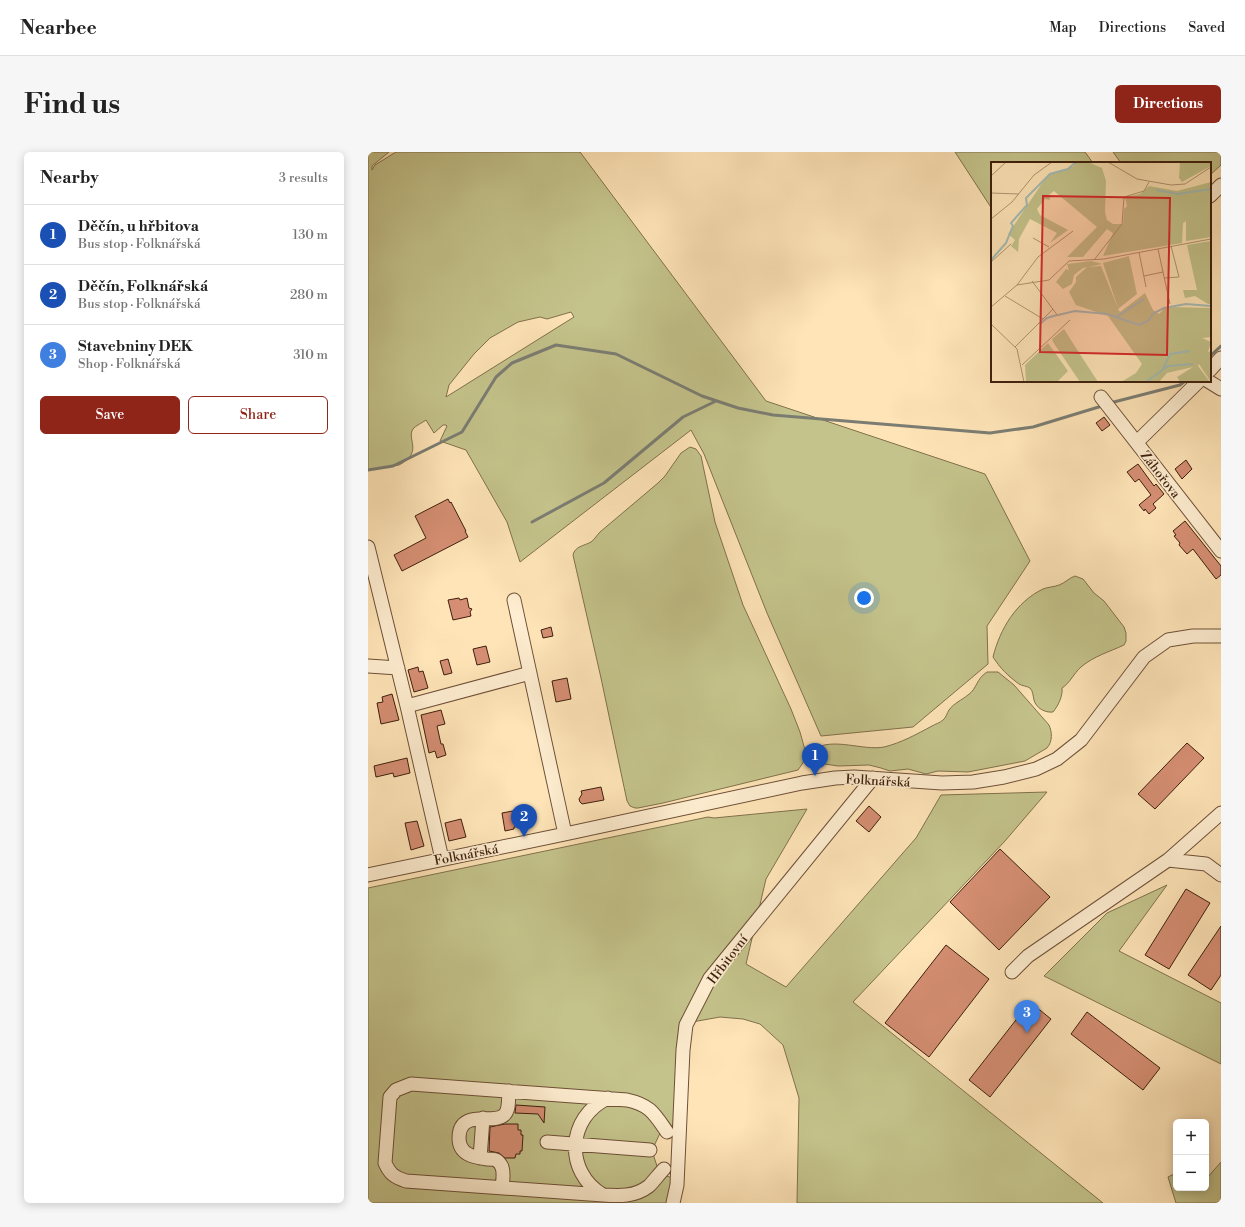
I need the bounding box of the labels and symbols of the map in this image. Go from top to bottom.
inset map [991,162,1211,382]
street label: Záhořova [1137,448,1184,502]
your location [854,588,874,608]
pin: 1 [802,743,828,776]
street label: Folknářská [845,771,911,791]
pin: 2 [511,804,537,837]
street label: Folknářská [433,841,500,869]
street label: Hřbitovní [704,931,752,987]
pin: 3 [1014,1000,1040,1033]

